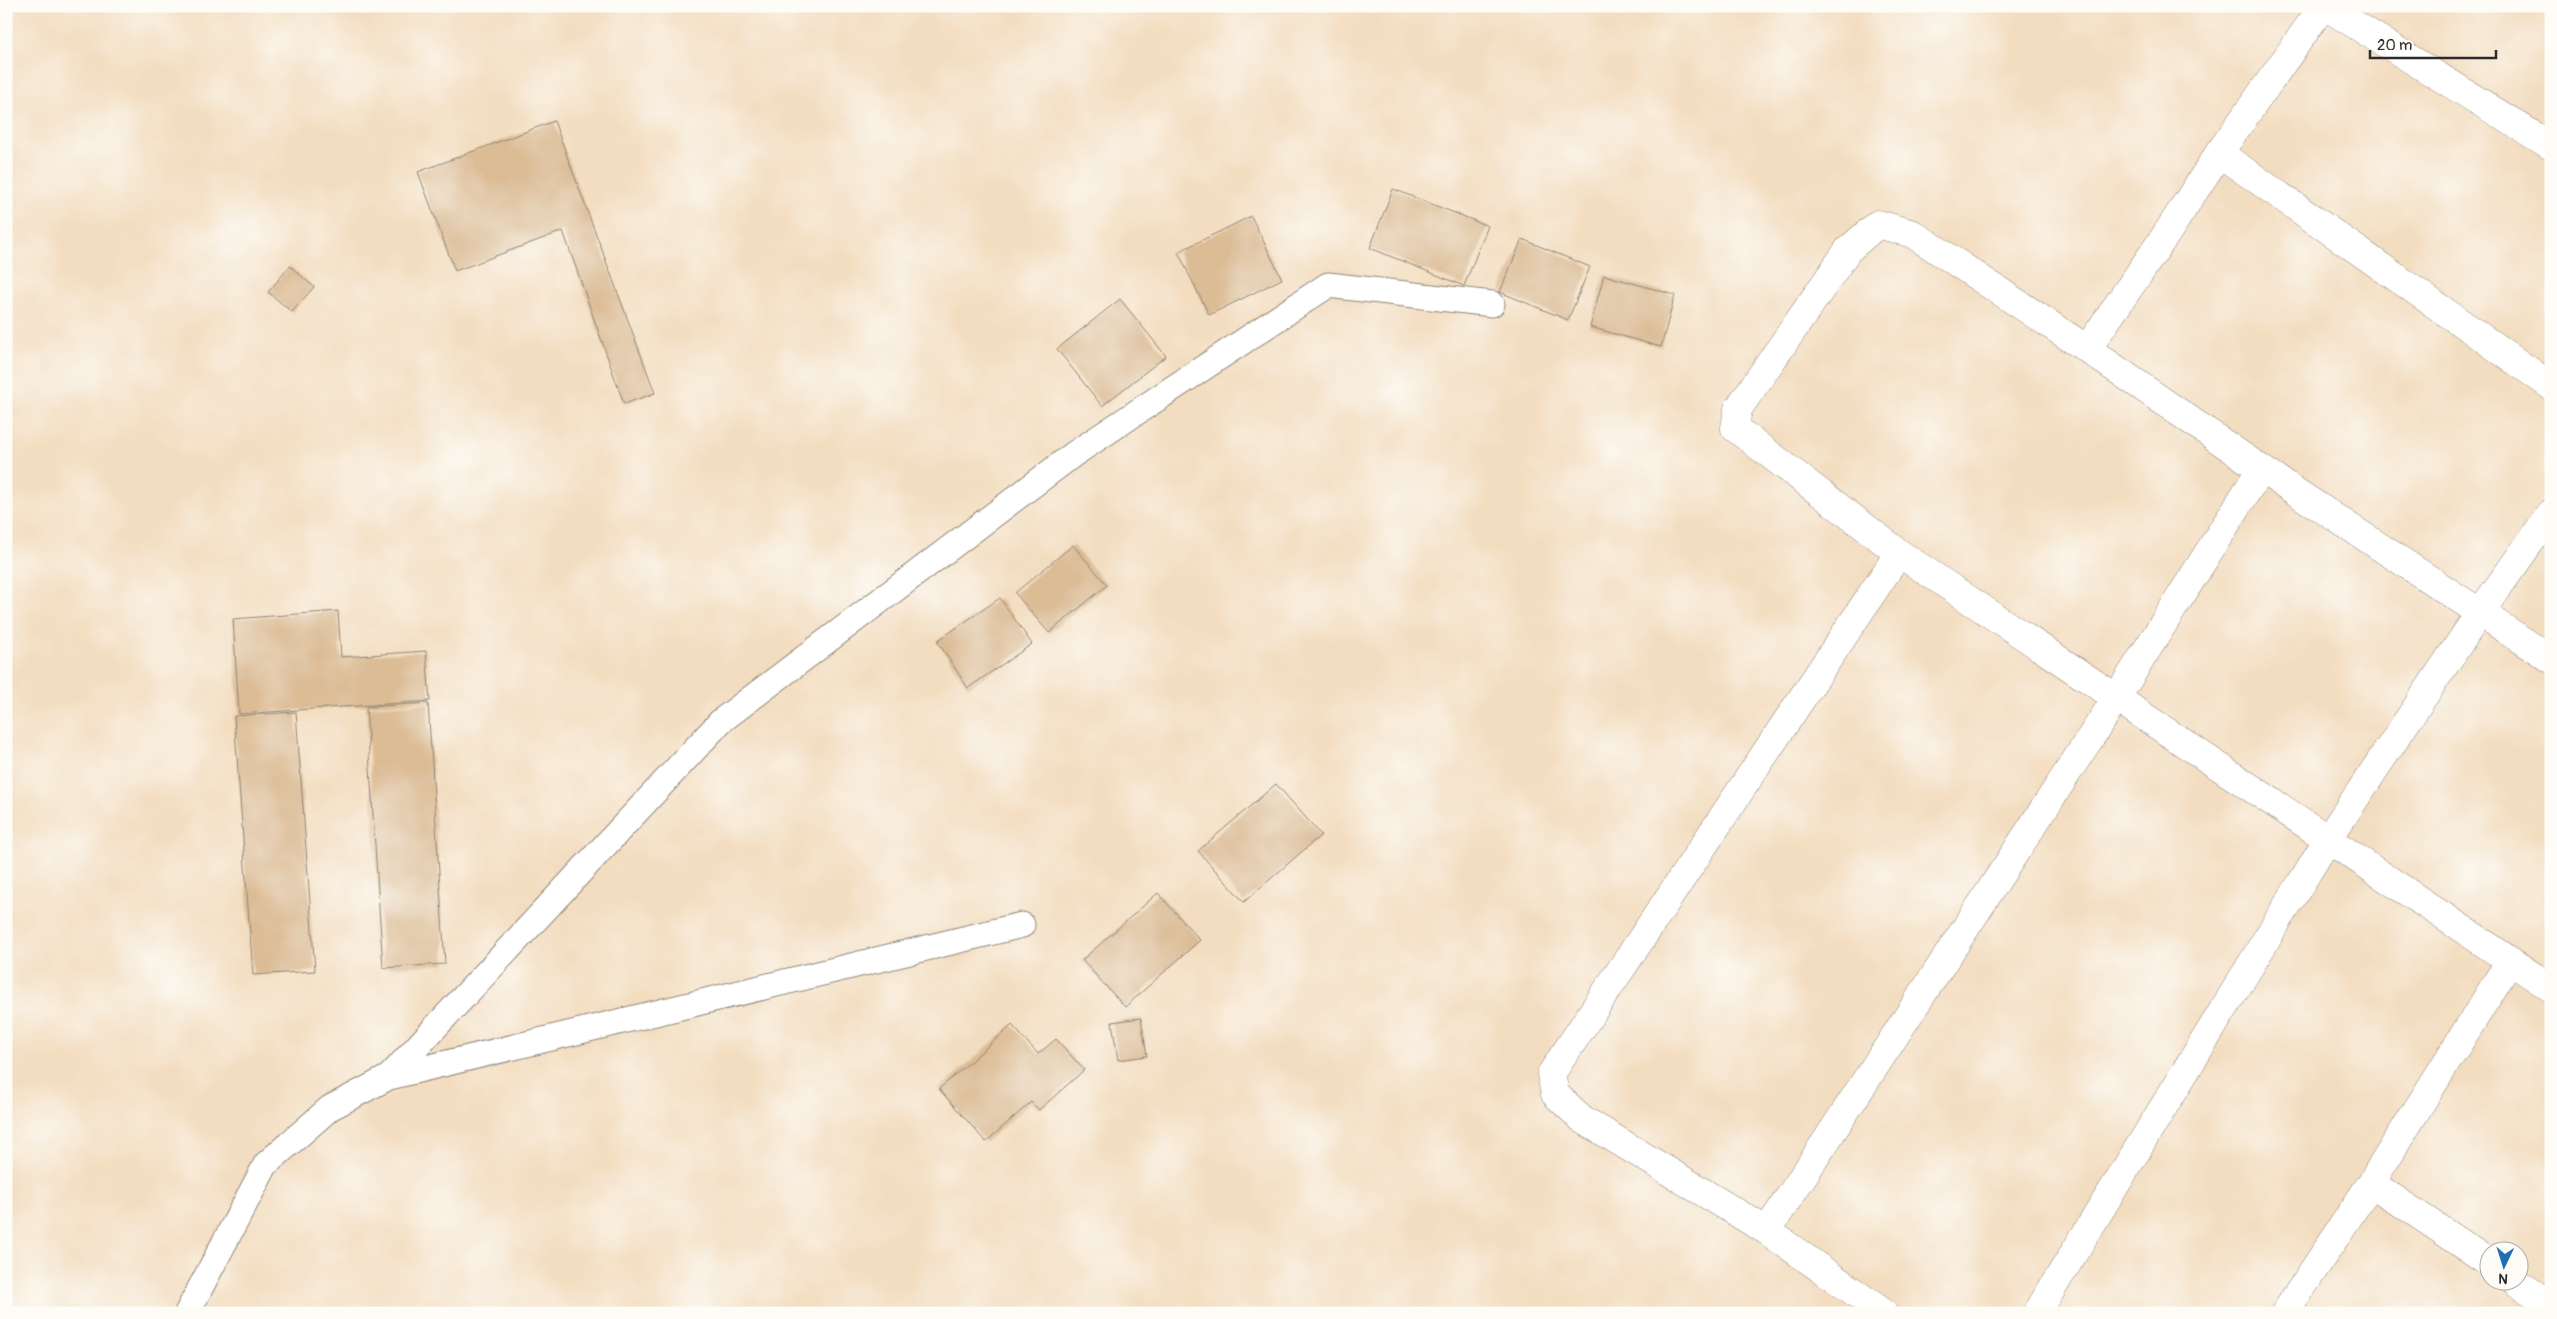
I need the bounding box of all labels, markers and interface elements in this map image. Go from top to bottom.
scale bar [2370,28,2496,60]
text: 20 m [2377,36,2412,55]
north arrow [2480,1242,2530,1292]
text: N [2498,1270,2508,1287]

